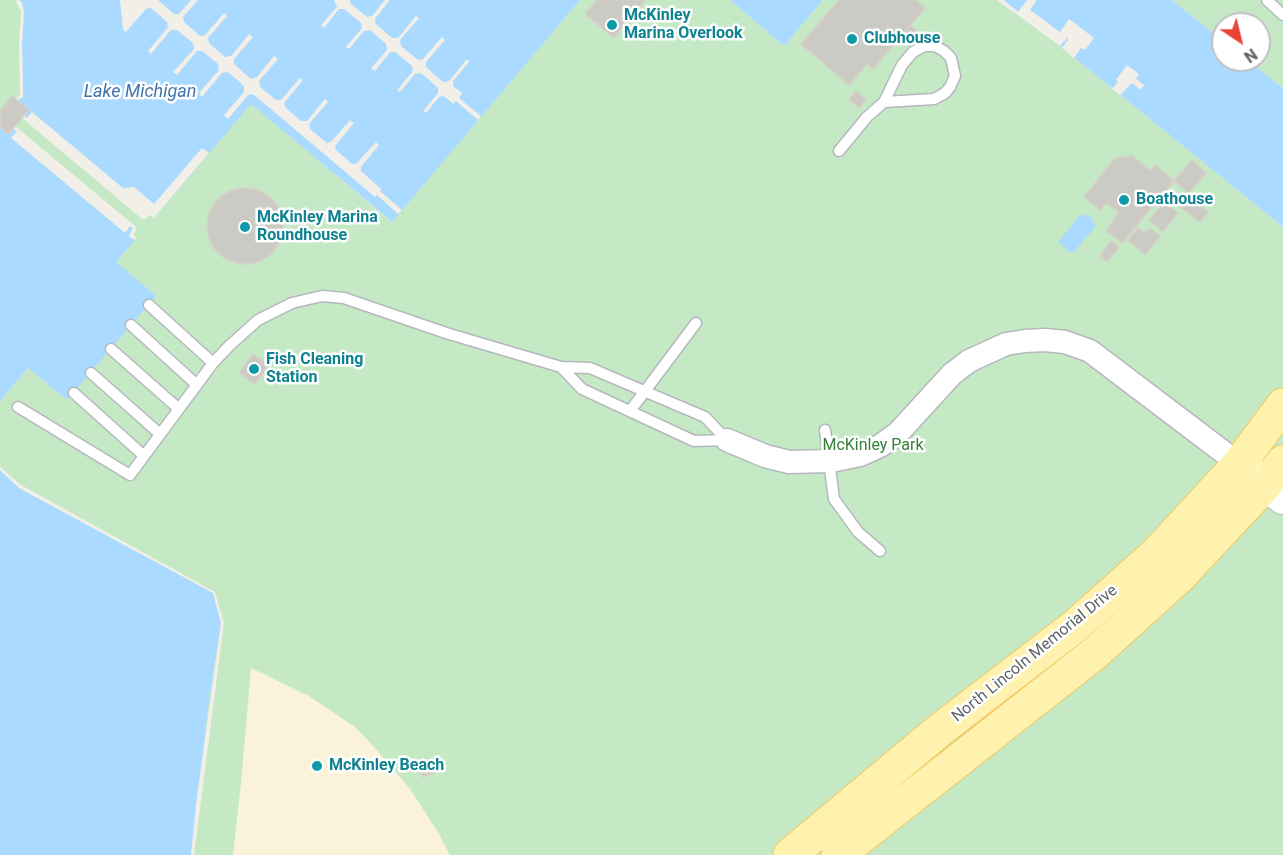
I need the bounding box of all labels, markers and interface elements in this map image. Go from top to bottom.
place label: McKinley Marina Overlook [624,6,743,44]
north arrow [1211,12,1271,72]
marker: McKinley Marina Overlook [605,18,619,32]
place label: Clubhouse [864,29,940,49]
marker: Clubhouse [845,32,859,46]
text: N [1240,44,1261,67]
water label: Lake Michigan [84,81,196,103]
place label: Boathouse [1136,190,1213,210]
marker: Boathouse [1117,193,1131,207]
place label: McKinley Marina Roundhouse [257,208,378,246]
marker: McKinley Marina Roundhouse [238,220,252,234]
place label: Fish Cleaning Station [266,350,363,388]
marker: Fish Cleaning Station [247,362,261,376]
park label: McKinley Park [822,436,924,456]
street label: North Lincoln Memorial Drive [948,581,1122,727]
place label: McKinley Beach [329,756,444,776]
marker: McKinley Beach [310,759,324,773]

